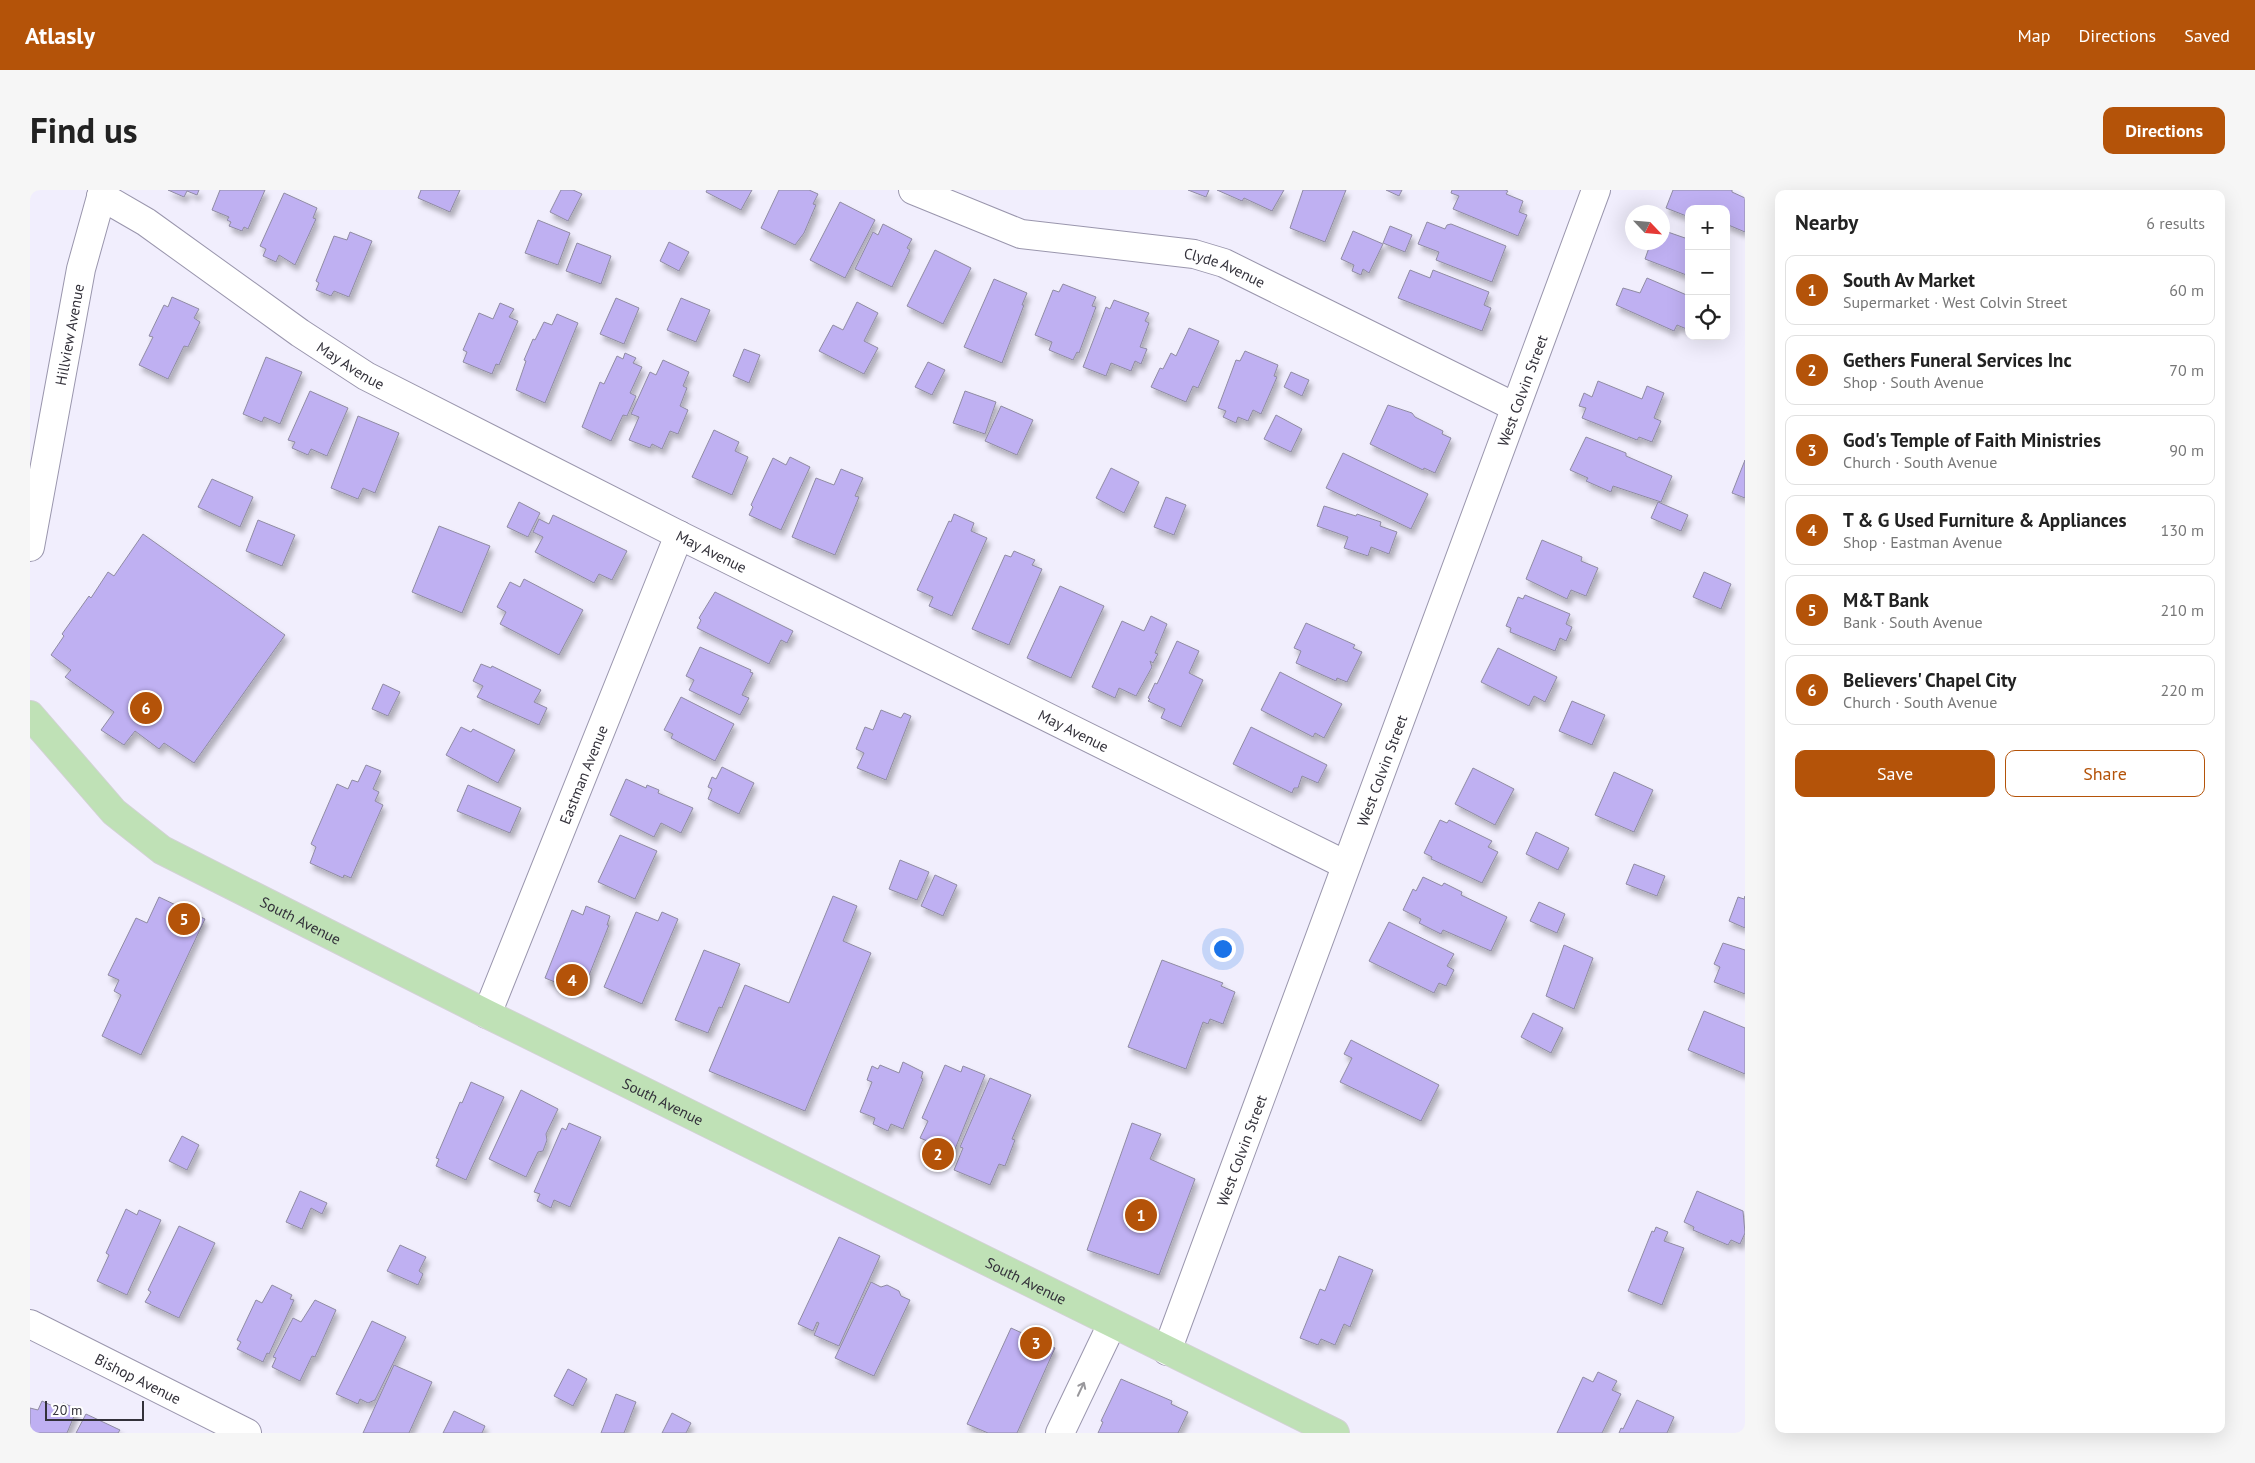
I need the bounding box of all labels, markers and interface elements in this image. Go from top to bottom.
text: Atlasly [25,20,95,51]
text: Map [2018,24,2050,47]
text: Directions [2078,24,2156,47]
text: Saved [2184,24,2230,47]
text: Find us [30,107,138,153]
button: Directions [2103,107,2225,154]
north arrow [1625,205,1670,250]
map controls [1685,205,1730,340]
button: + [1685,205,1730,250]
text: Nearby [1795,209,1858,236]
text: 6 results [2146,213,2205,233]
street label: Clyde Avenue [1183,243,1269,291]
button: − [1685,250,1730,295]
text: South Av Market [1843,268,1975,292]
text: 1 [1807,280,1817,300]
text: 60 m [2169,280,2204,300]
street label: Hillview Avenue [50,282,88,387]
text: Supermarket · West Colvin Street [1843,292,2067,312]
button: locate [1685,295,1730,340]
street label: West Colvin Street [1493,332,1551,449]
street label: May Avenue [313,337,388,393]
text: Gethers Funeral Services Inc [1843,348,2072,372]
text: 2 [1807,360,1817,380]
text: 70 m [2169,360,2204,380]
text: Shop · South Avenue [1843,372,1984,392]
text: God's Temple of Faith Ministries [1843,428,2101,452]
text: 3 [1807,440,1817,460]
text: 90 m [2169,440,2204,460]
text: Church · South Avenue [1843,452,1997,472]
text: T & G Used Furniture & Appliances [1843,508,2126,532]
text: 4 [1807,520,1817,540]
text: 130 m [2161,520,2204,540]
street label: May Avenue [673,526,750,577]
text: Shop · Eastman Avenue [1843,532,2002,552]
text: M&T Bank [1843,588,1929,612]
text: 5 [1807,600,1817,620]
text: 210 m [2161,600,2204,620]
text: Bank · South Avenue [1843,612,1983,632]
text: Believers' Chapel City [1843,668,2016,692]
text: 6 [1807,680,1817,700]
text: 220 m [2161,680,2204,700]
pin: 6 [130,689,162,727]
text: Church · South Avenue [1843,692,1997,712]
street label: May Avenue [1035,705,1112,756]
street label: West Colvin Street [1352,712,1411,829]
street label: Eastman Avenue [555,722,611,827]
button: Save [1795,750,1995,797]
button: Share [2005,750,2205,797]
street label: South Avenue [257,892,344,948]
pin: 5 [168,900,200,938]
your location [1210,936,1236,962]
pin: 4 [556,961,588,999]
street label: South Avenue [620,1073,707,1129]
street label: West Colvin Street [1212,1092,1270,1209]
pin: 2 [922,1135,954,1173]
pin: 1 [1125,1196,1157,1234]
street label: South Avenue [983,1252,1070,1308]
pin: 3 [1020,1324,1052,1362]
street label: Bishop Avenue [92,1349,184,1408]
one-way arrow [1076,1382,1086,1397]
scale bar [45,1398,144,1421]
text: 20 m [52,1401,82,1419]

